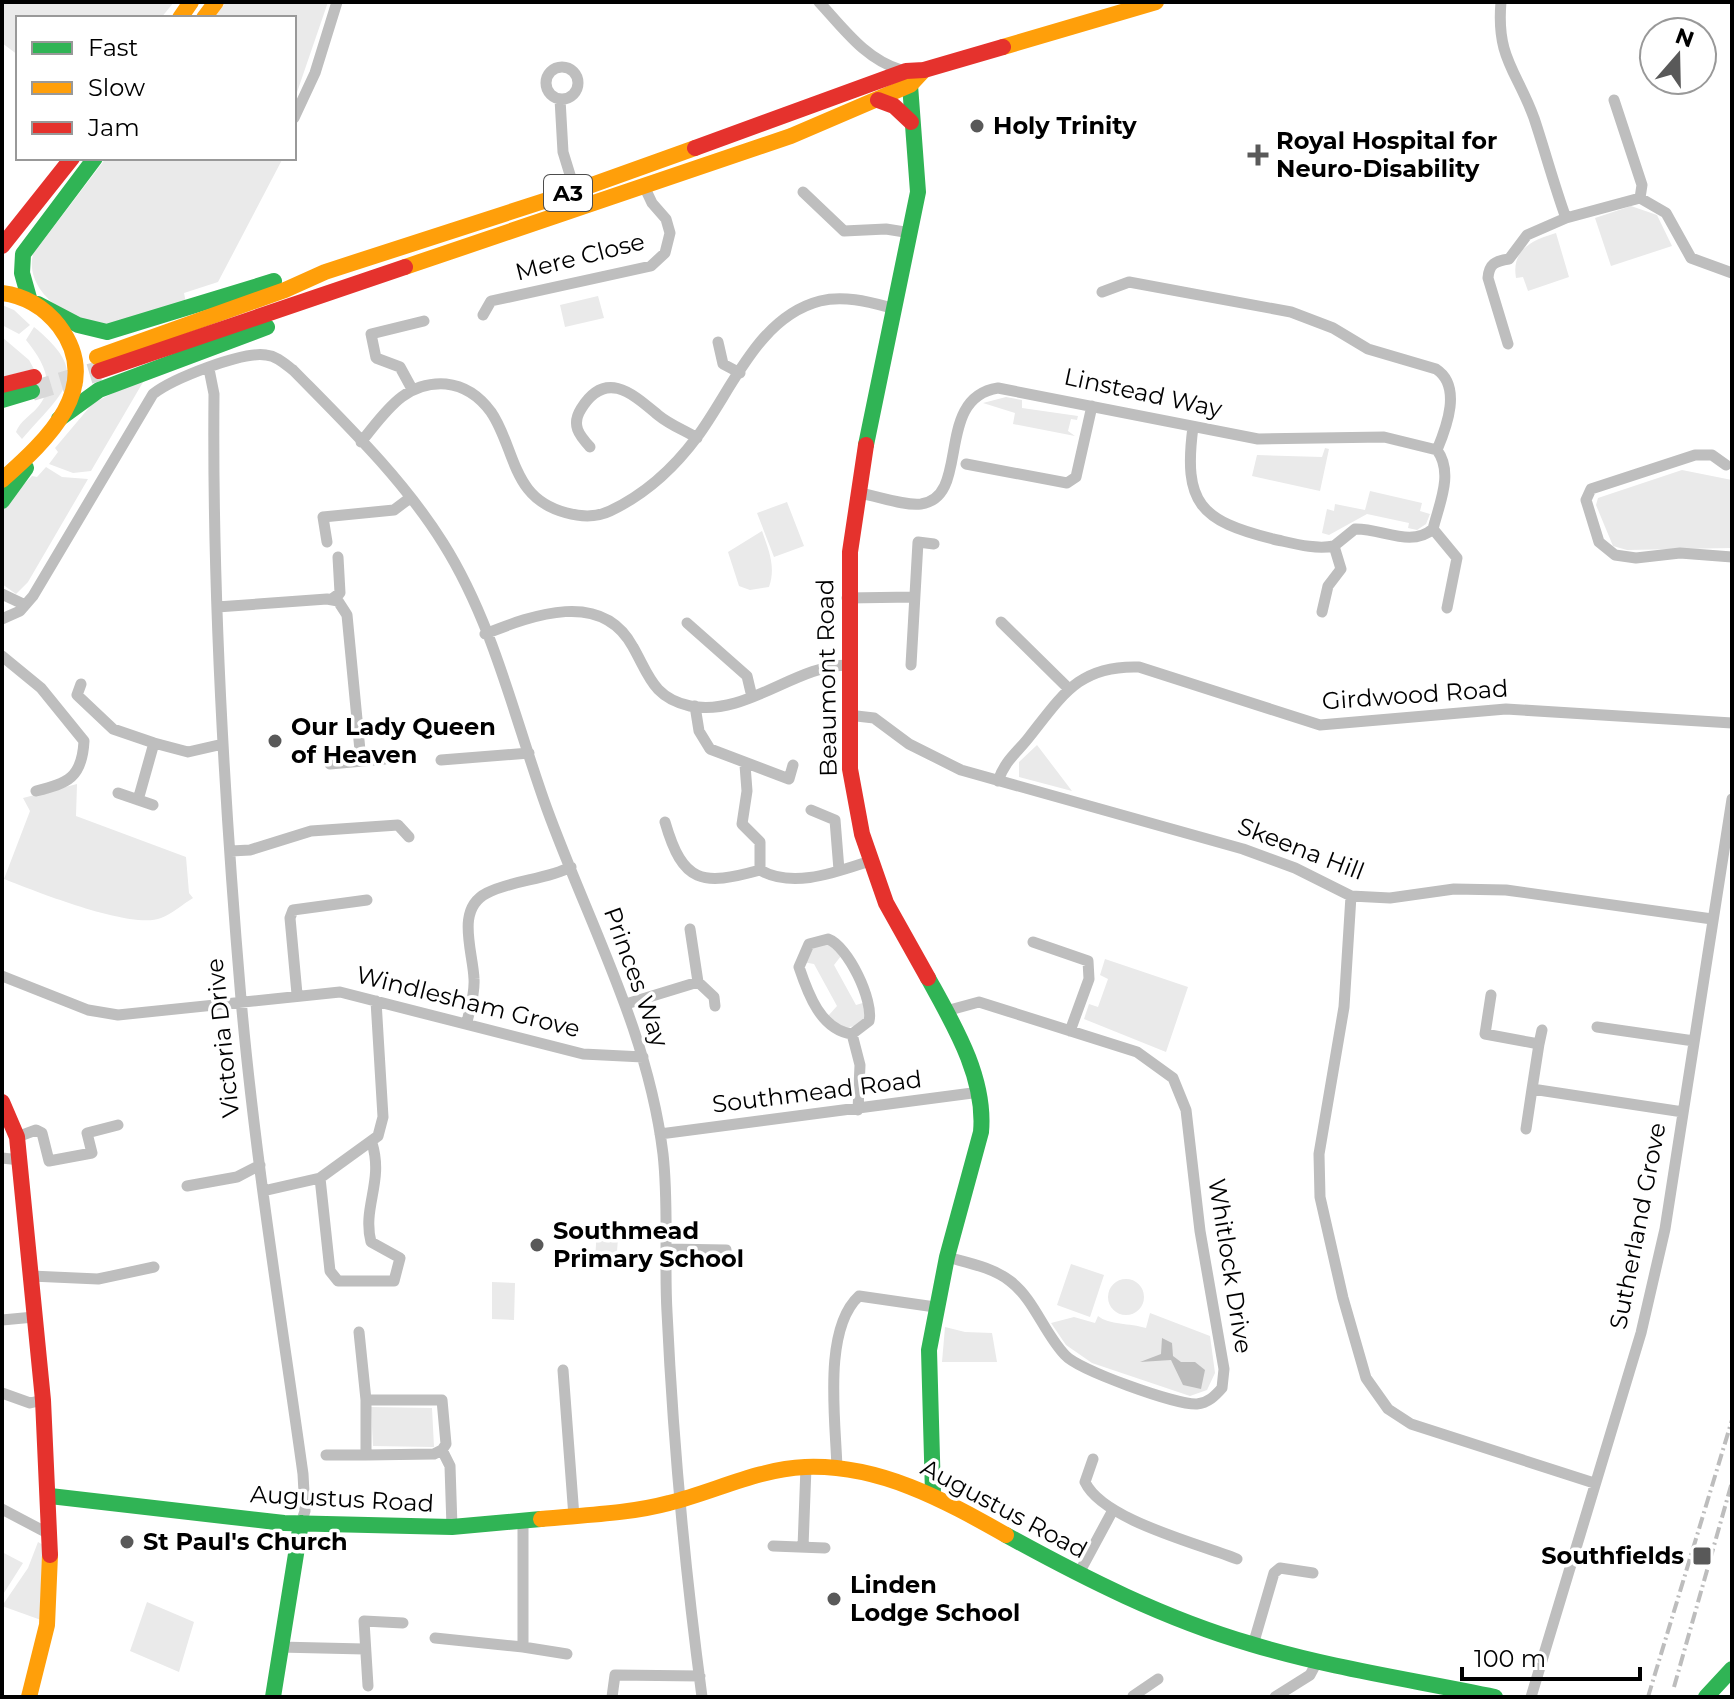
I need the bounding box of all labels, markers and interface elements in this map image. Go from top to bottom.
legend [16,16,296,160]
north arrow [1638,16,1718,96]
text: N [1672,22,1698,53]
text: Fast [88,33,139,62]
text: Slow [88,73,145,102]
place label: Holy Trinity [993,111,1137,140]
text: Jam [87,113,140,142]
marker: Holy Trinity [968,117,986,135]
place label: Royal Hospital for Neuro-Disability [1276,126,1497,183]
marker: Royal Hospital for Neuro-Disability [1247,144,1269,166]
road number: A3 [544,175,592,211]
street label: Mere Close [512,226,648,287]
street label: Linstead Way [1061,362,1225,423]
street label: Beaumont Road [810,579,843,777]
street label: Girdwood Road [1321,674,1509,715]
place label: Our Lady Queen of Heaven [291,712,496,769]
marker: Our Lady Queen of Heaven [266,732,284,750]
street label: Skeena Hill [1234,811,1369,886]
street label: Princes Way [598,903,675,1051]
street label: Victoria Drive [200,957,245,1119]
street label: Windlesham Grove [353,960,583,1043]
street label: Southmead Road [710,1064,923,1119]
street label: Sutherland Grove [1603,1120,1672,1332]
street label: Whitlock Drive [1202,1176,1259,1356]
place label: Southmead Primary School [553,1216,744,1273]
marker: Southmead Primary School [528,1236,546,1254]
street label: Augustus Road [916,1453,1092,1565]
street label: Augustus Road [249,1479,435,1518]
place label: St Paul's Church [143,1527,348,1556]
marker: St Paul's Church [118,1533,136,1551]
place label: Southfields [1541,1541,1684,1570]
marker: Southfields [1691,1545,1713,1567]
place label: Linden Lodge School [850,1570,1020,1627]
marker: Linden Lodge School [825,1590,843,1608]
scale bar [1462,1631,1640,1681]
text: 100 m [1474,1644,1546,1673]

